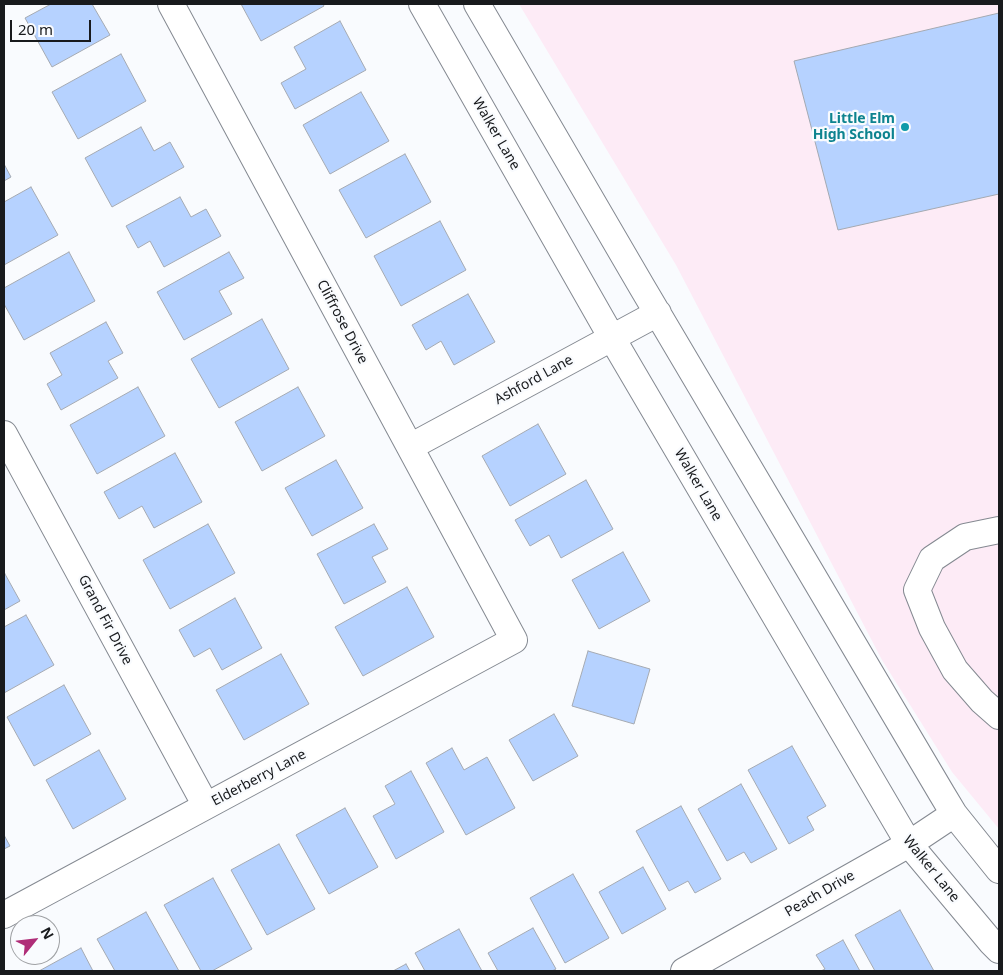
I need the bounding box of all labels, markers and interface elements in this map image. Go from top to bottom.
scale bar [12,10,94,42]
text: 20 m [18,19,53,39]
street label: Walker Lane [469,95,523,173]
place label: Little Elm High School [813,111,895,144]
marker: Little Elm High School [899,121,911,133]
street label: Cliffrose Drive [313,277,371,367]
street label: Ashford Lane [492,352,576,408]
street label: Walker Lane [671,446,725,524]
street label: Grand Fir Drive [74,572,136,668]
street label: Elderberry Lane [209,746,309,810]
street label: Walker Lane [899,832,963,906]
street label: Peach Drive [782,867,858,921]
north arrow [10,915,60,965]
text: N [37,923,59,943]

